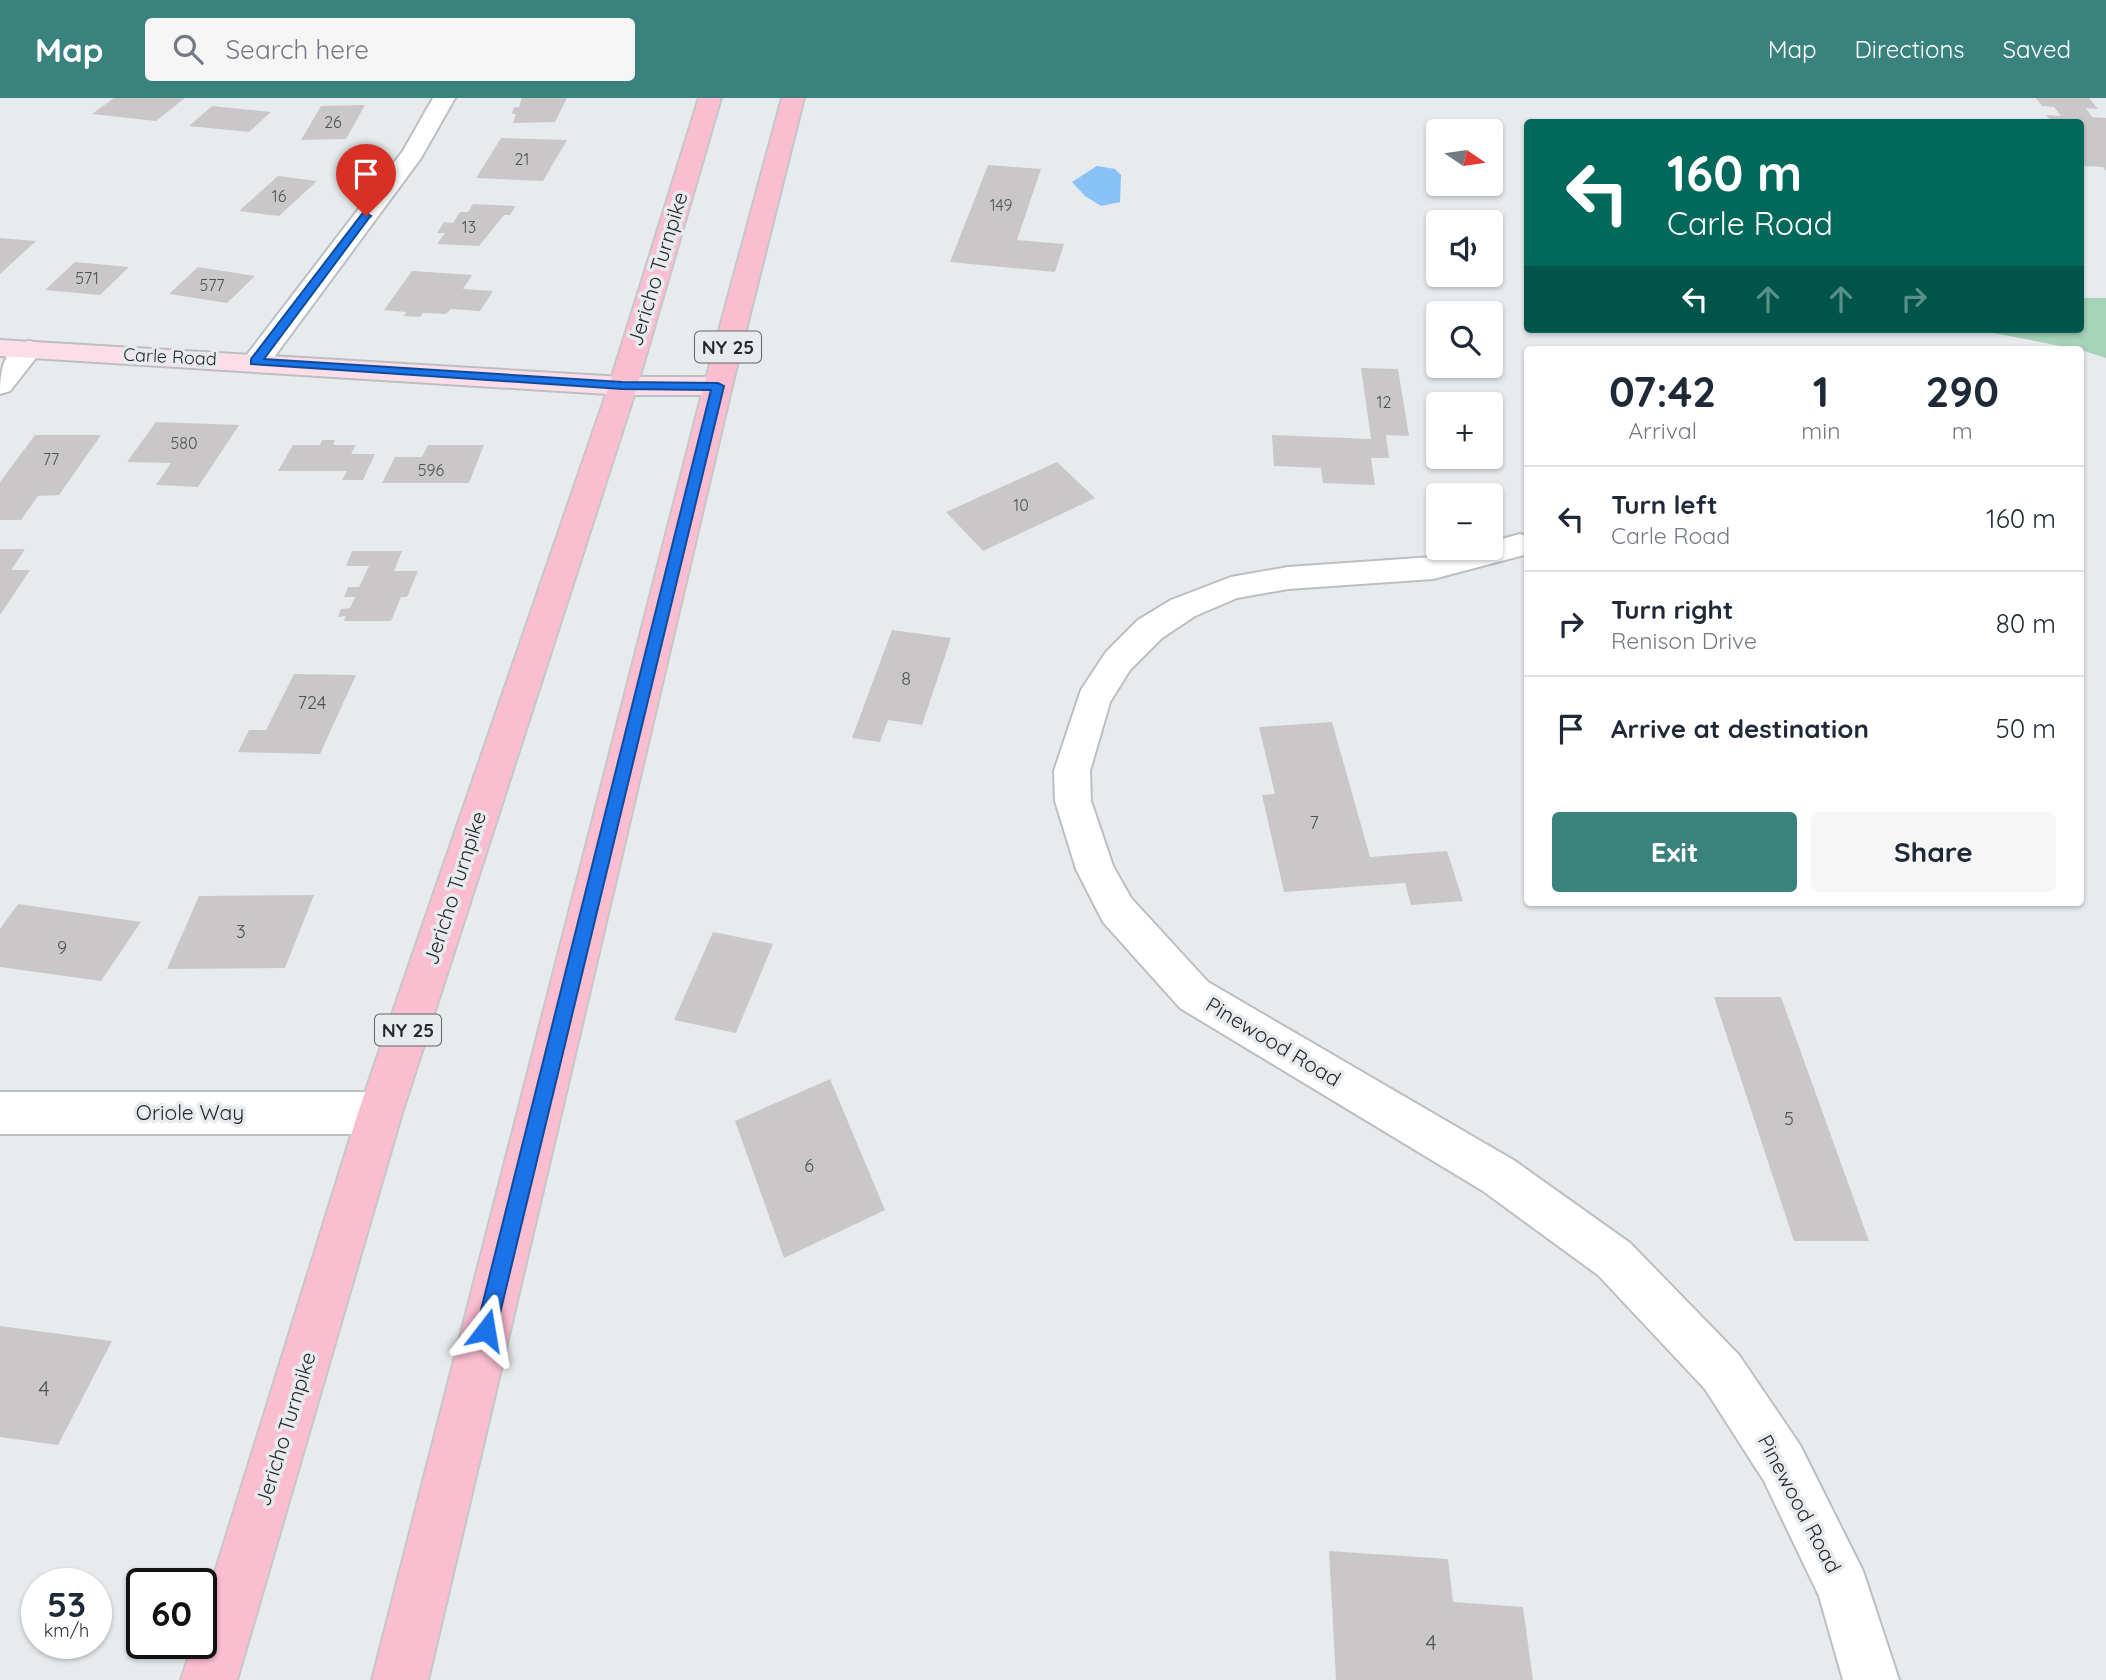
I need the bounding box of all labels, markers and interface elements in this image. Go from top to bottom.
search box [145,18,635,81]
text: Map [35,29,103,70]
icon: search [169,30,207,68]
text: Search here [225,33,369,66]
text: Map [1768,34,1817,64]
text: Directions [1855,34,1965,64]
text: Saved [2003,34,2071,64]
house number: 26 [324,112,342,132]
north arrow [1426,119,1503,196]
map controls [1426,119,1503,560]
text: 160 m [1667,142,1802,203]
pin [336,144,396,216]
icon: left [1552,147,1643,238]
house number: 21 [515,149,529,169]
icon: arrive [347,155,385,193]
house number: 16 [272,186,287,206]
street label: Jericho Turnpike [621,188,693,349]
house number: 149 [990,195,1012,215]
text: Carle Road [1667,203,1833,243]
button: sound [1426,210,1503,287]
house number: 13 [462,217,476,237]
house number: 571 [75,268,99,288]
house number: 577 [199,275,225,295]
icon: left [1676,280,1714,318]
icon: ahead [1749,280,1787,318]
icon: ahead [1822,280,1860,318]
icon: right [1895,280,1933,318]
button: search [1426,301,1503,378]
road number: NY 25 [695,331,761,362]
street label: Carle Road [123,343,217,370]
text: 07:42 [1609,365,1716,418]
text: 1 [1813,365,1829,418]
text: 290 [1925,365,1999,418]
house number: 12 [1377,392,1392,412]
button: + [1426,392,1503,469]
text: Arrival [1628,416,1697,445]
text: min [1801,416,1840,445]
text: m [1952,416,1973,445]
house number: 580 [171,433,197,453]
house number: 77 [43,449,59,469]
house number: 596 [418,460,445,480]
button: − [1426,483,1503,560]
text: Turn left [1611,488,1718,521]
house number: 10 [1013,495,1029,515]
icon: left [1552,500,1590,538]
text: 160 m [1986,502,2056,535]
text: Carle Road [1611,521,1730,550]
text: Turn right [1611,593,1733,626]
icon: right [1552,605,1590,643]
text: 80 m [1996,607,2056,640]
text: Renison Drive [1611,626,1757,655]
house number: 8 [901,667,911,690]
house number: 724 [298,691,326,714]
icon: arrive [1552,710,1590,748]
text: Arrive at destination [1611,712,1869,745]
text: 50 m [1996,712,2056,745]
street label: Jericho Turnpike [417,808,491,968]
house number: 7 [1309,811,1319,834]
button: Exit [1552,812,1797,892]
button: Share [1811,812,2056,892]
house number: 3 [236,920,246,943]
house number: 9 [57,936,67,959]
street label: Pinewood Road [1201,991,1346,1092]
road number: NY 25 [375,1014,441,1046]
street label: Oriole Way [136,1099,244,1125]
house number: 5 [1784,1107,1794,1130]
house number: 6 [804,1154,814,1177]
position arrow [449,1293,523,1367]
street label: Jericho Turnpike [249,1348,321,1509]
house number: 4 [38,1375,50,1401]
street label: Pinewood Road [1753,1430,1847,1577]
speed limit sign: 60 [126,1568,217,1659]
text: 53 [47,1582,86,1626]
text: km/h [44,1619,89,1642]
house number: 4 [1425,1629,1437,1655]

